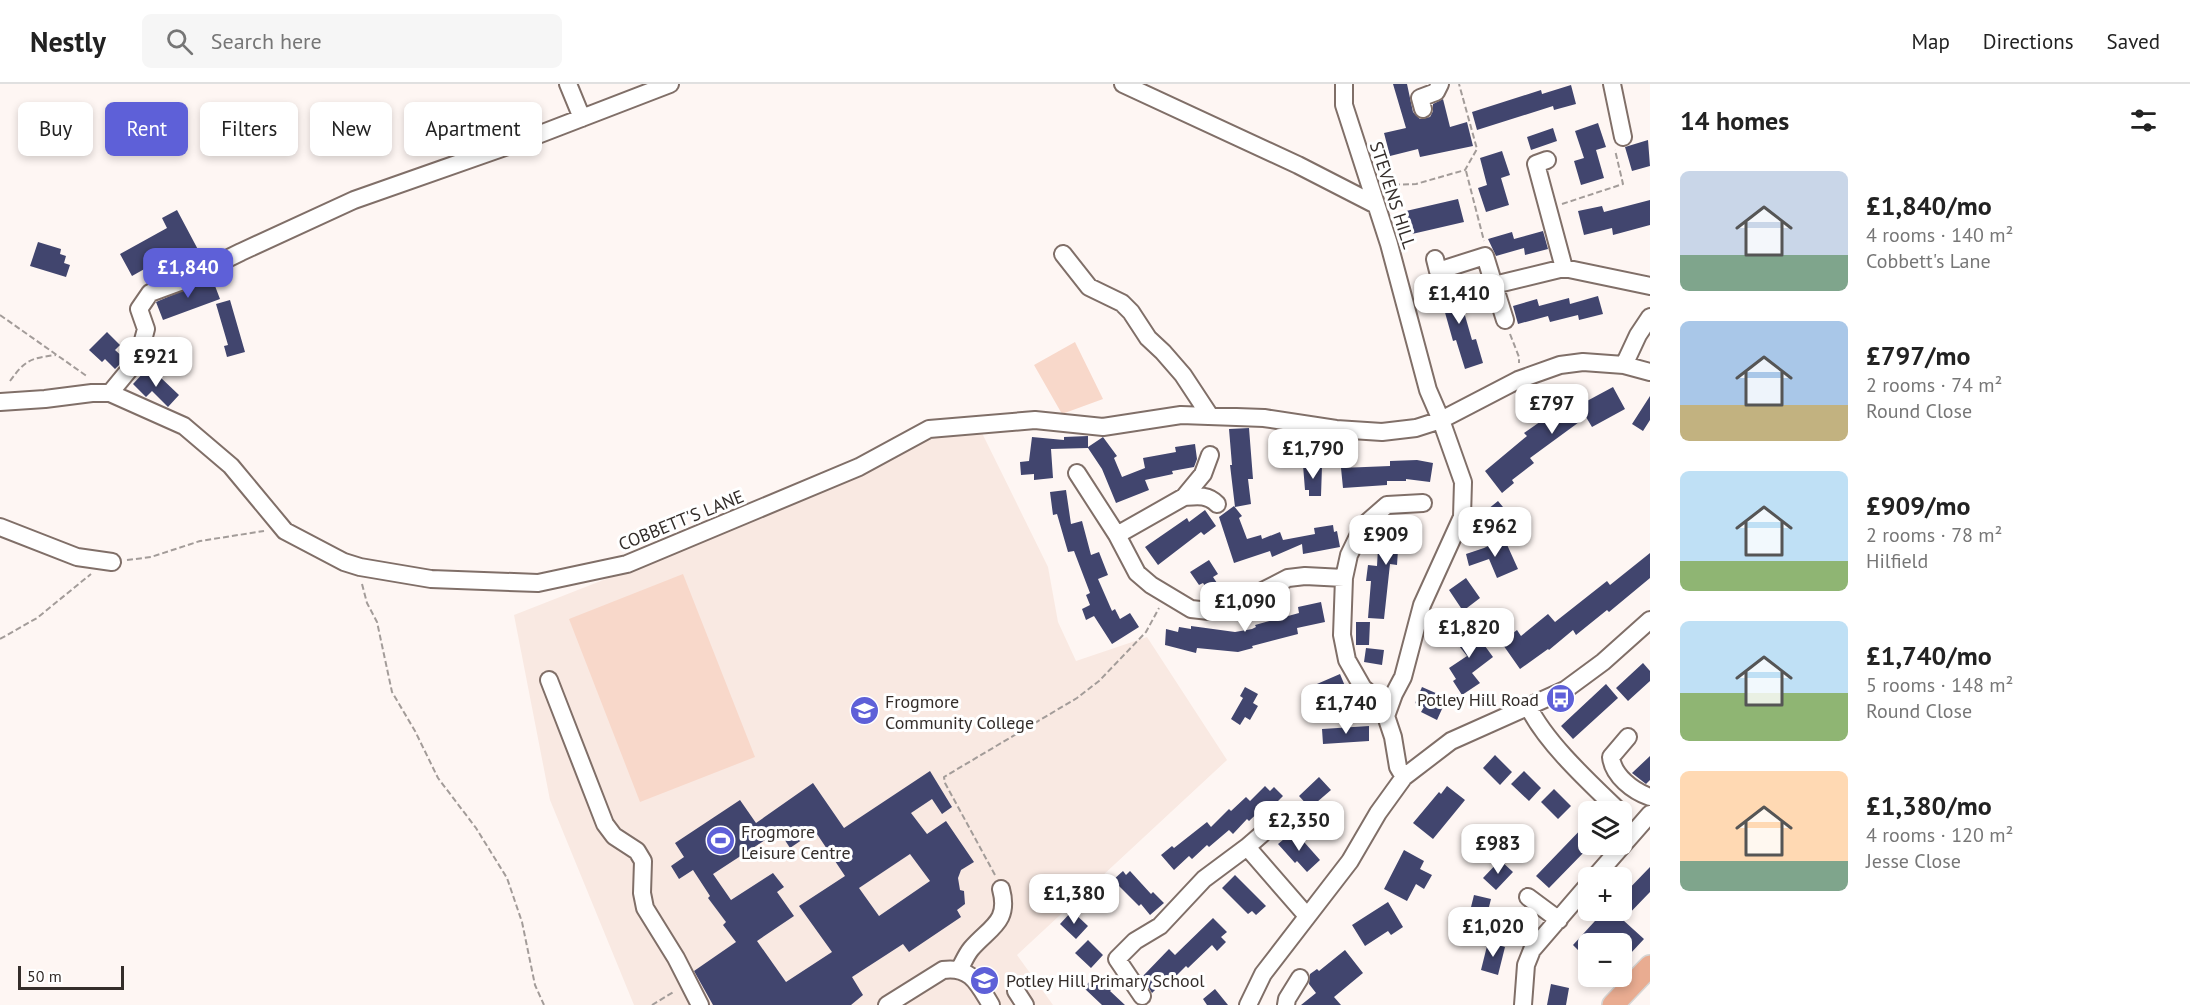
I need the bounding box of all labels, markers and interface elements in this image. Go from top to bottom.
search box [142,14,562,68]
text: Nestly [30,23,106,60]
icon: search [163,25,196,58]
text: Search here [211,27,322,55]
text: Map [1911,28,1950,55]
text: Directions [1983,28,2074,55]
text: Saved [2107,28,2160,55]
chip: Buy [18,102,93,156]
chip: Rent [105,102,188,156]
chip: Filters [200,102,298,156]
chip: New [310,102,392,156]
chip: Apartment [404,102,542,156]
text: 14 homes [1680,104,1789,137]
icon: filters [2127,104,2160,137]
street label: STEVENS HILL [1365,138,1421,252]
text: £1,840/mo [1866,189,1992,222]
icon: home [1728,195,1800,267]
text: 4 rooms · 140 m² [1866,222,2013,248]
pin: £1,840 [139,248,237,299]
text: Cobbett's Lane [1866,248,1991,274]
text: £1,840 [157,254,219,280]
pin: £1,410 [1410,274,1508,325]
text: £1,410 [1428,280,1490,306]
pin: £921 [120,337,192,388]
text: £797/mo [1866,339,1970,372]
text: £921 [133,343,179,369]
icon: home [1728,345,1800,417]
text: 2 rooms · 74 m² [1866,372,2002,398]
pin: £797 [1516,384,1588,435]
text: £797 [1529,390,1575,416]
text: Round Close [1866,398,1972,424]
pin: £1,790 [1264,429,1362,480]
text: £1,790 [1282,435,1344,461]
street label: COBBETT'S LANE [615,484,747,556]
text: £909/mo [1866,489,1970,522]
icon: home [1728,495,1800,567]
pin: £962 [1459,507,1531,558]
text: £962 [1472,513,1518,539]
pin: £909 [1350,515,1422,566]
text: £909 [1363,521,1409,547]
text: 2 rooms · 78 m² [1866,522,2002,548]
text: Hilfield [1866,548,1928,574]
pin: £1,090 [1196,582,1294,633]
text: £1,090 [1214,588,1276,614]
pin: £1,820 [1420,608,1518,659]
text: £1,820 [1438,614,1500,640]
text: £1,740/mo [1866,639,1992,672]
icon: home [1728,645,1800,717]
text: 5 rooms · 148 m² [1866,672,2013,698]
bus stop icon: Potley Hill Road [1544,683,1576,715]
pin: £1,740 [1297,684,1395,735]
place label: Potley Hill Road [1417,688,1539,711]
place label: Frogmore Community College [885,690,1034,734]
text: £1,740 [1315,690,1377,716]
school or university icon: Frogmore Community College [848,695,880,727]
text: Round Close [1866,698,1972,724]
text: £1,380/mo [1866,789,1992,822]
icon: home [1728,795,1800,867]
pin: £2,350 [1250,801,1348,852]
map controls [1578,801,1632,987]
button: layers [1578,801,1632,855]
text: £2,350 [1268,807,1330,833]
place label: Frogmore Leisure Centre [741,820,851,864]
text: 4 rooms · 120 m² [1866,822,2013,848]
pin: £983 [1462,824,1534,875]
sports icon: Frogmore Leisure Centre [704,825,736,857]
text: £983 [1475,830,1521,856]
text: Jesse Close [1866,848,1961,874]
button: + [1578,867,1632,921]
pin: £1,380 [1025,874,1123,925]
text: £1,380 [1043,880,1105,906]
pin: £1,020 [1444,907,1542,958]
text: £1,020 [1462,913,1524,939]
button: − [1578,933,1632,987]
scale bar [18,963,124,990]
school or university icon: Potley Hill Primary School [969,964,1001,996]
text: 50 m [27,966,62,986]
place label: Potley Hill Primary School [1006,969,1205,992]

